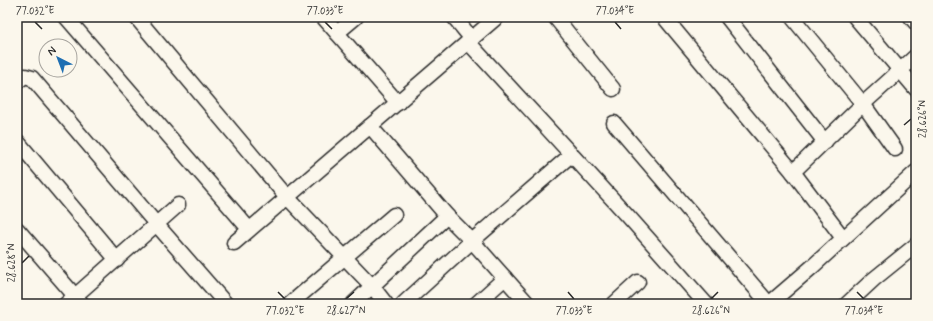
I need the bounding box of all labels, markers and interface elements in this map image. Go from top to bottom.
text: 77.032°E [16,4,54,18]
text: 77.033°E [307,4,343,18]
text: 77.034°E [596,4,634,18]
north arrow [38,38,78,78]
text: N [45,44,59,59]
text: 28.626°N [916,100,930,138]
text: 28.628°N [5,243,19,282]
text: 77.032°E [266,304,304,318]
text: 28.627°N [327,304,366,318]
text: 77.033°E [556,304,592,318]
text: 28.626°N [692,304,730,318]
text: 77.034°E [845,304,883,318]

